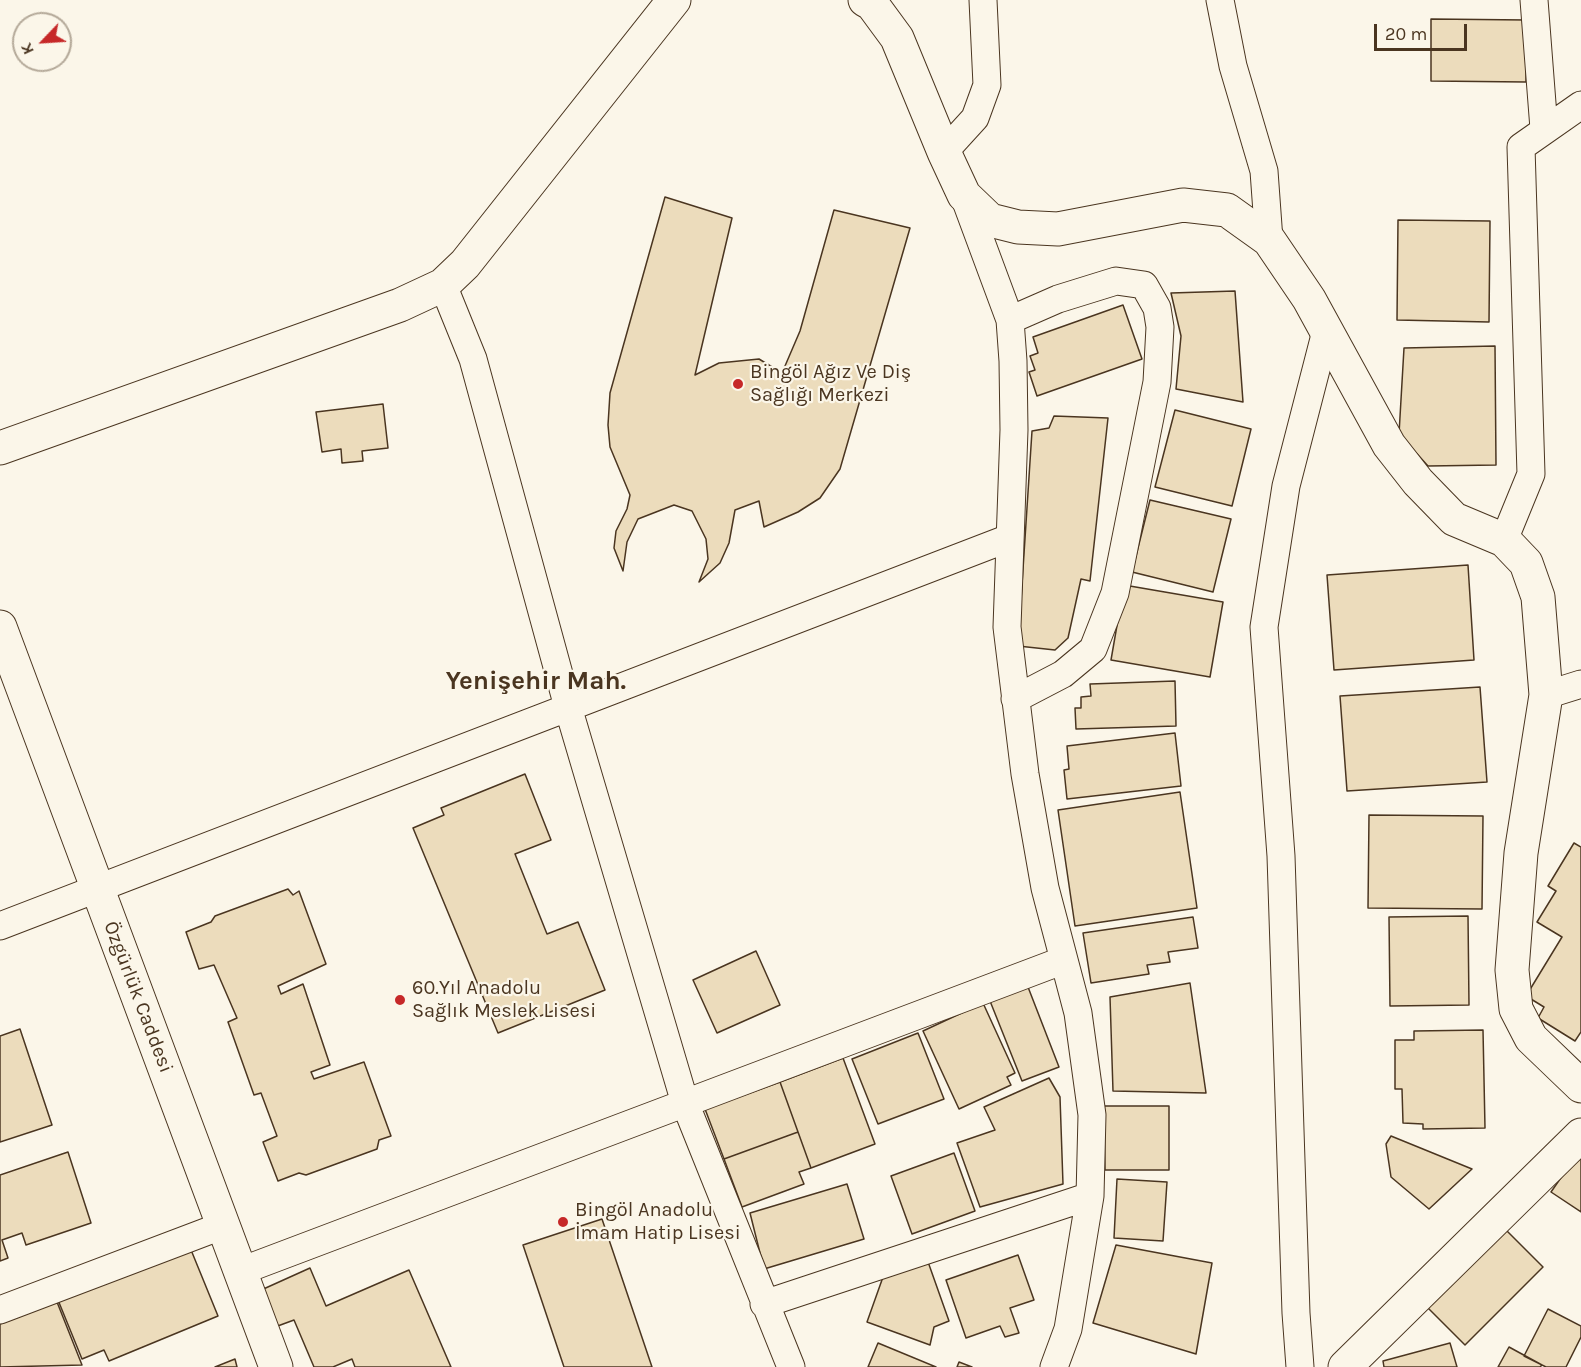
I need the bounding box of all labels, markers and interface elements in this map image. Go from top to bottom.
north arrow [12,12,72,72]
scale bar [1377,12,1470,50]
text: 20 m [1385,23,1427,45]
text: K [16,40,38,58]
place label: Bingöl Ağız Ve Diş Sağlığı Merkezi [750,360,911,407]
marker: Bingöl Ağız Ve Diş Sağlığı Merkezi [731,377,745,391]
district label: Yenişehir Mah. [446,666,626,698]
street label: Özgürlük Caddesi [98,918,178,1076]
place label: 60.Yıl Anadolu Sağlık Meslek Lisesi [412,976,596,1023]
marker: 60.Yıl Anadolu Sağlık Meslek Lisesi [393,993,407,1007]
place label: Bingöl Anadolu İmam Hatip Lisesi [575,1198,741,1245]
marker: Bingöl Anadolu İmam Hatip Lisesi [556,1215,570,1229]

